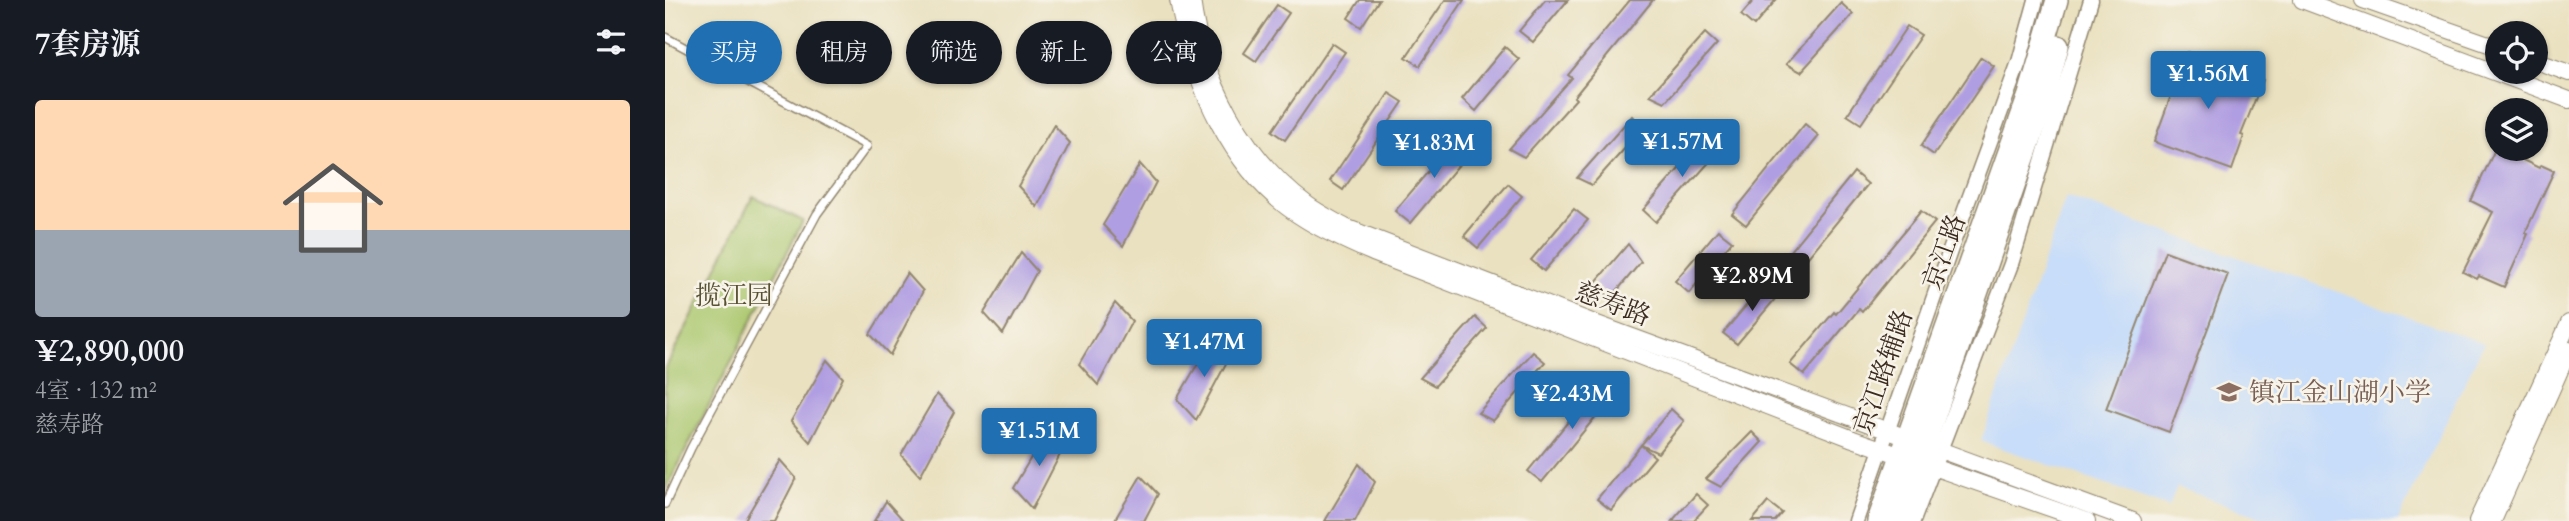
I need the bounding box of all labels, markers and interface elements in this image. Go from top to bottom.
chip: 买房 [686,21,782,84]
chip: 租房 [796,21,892,84]
chip: 筛选 [906,21,1002,84]
chip: 新上 [1016,21,1112,84]
chip: 公寓 [1126,21,1222,84]
map controls [2485,21,2548,161]
button: locate [2485,21,2548,84]
icon: filters [592,23,630,61]
text: 7套房源 [35,24,140,65]
pin: ¥1.56M [2151,52,2265,111]
text: ¥1.56M [2167,58,2249,89]
button: layers [2485,98,2548,161]
pin: ¥1.83M [1377,120,1491,180]
pin: ¥1.57M [1625,120,1739,179]
text: ¥1.57M [1641,126,1723,157]
text: ¥1.83M [1393,127,1475,158]
icon: home [270,145,396,271]
street label: 京江路 [1914,209,1974,295]
pin: ¥2.89M [1695,254,1809,313]
text: ¥2.89M [1711,260,1793,291]
street label: 慈寿路 [1570,274,1656,334]
park label: 揽江园 [695,278,773,313]
street label: 京江路辅路 [1845,305,1921,439]
pin: ¥1.47M [1147,320,1261,379]
text: ¥1.47M [1163,326,1245,357]
text: ¥2,890,000 [35,331,184,372]
pin: ¥2.43M [1515,372,1629,431]
text: 4室 · 132 m² [35,375,157,406]
place label: 镇江金山湖小学 [2249,375,2431,410]
text: ¥2.43M [1531,378,1613,409]
school or university icon: 镇江金山湖小学 [2215,378,2243,406]
pin: ¥1.51M [982,408,1096,468]
text: 慈寿路 [35,409,104,440]
text: ¥1.51M [998,415,1080,446]

